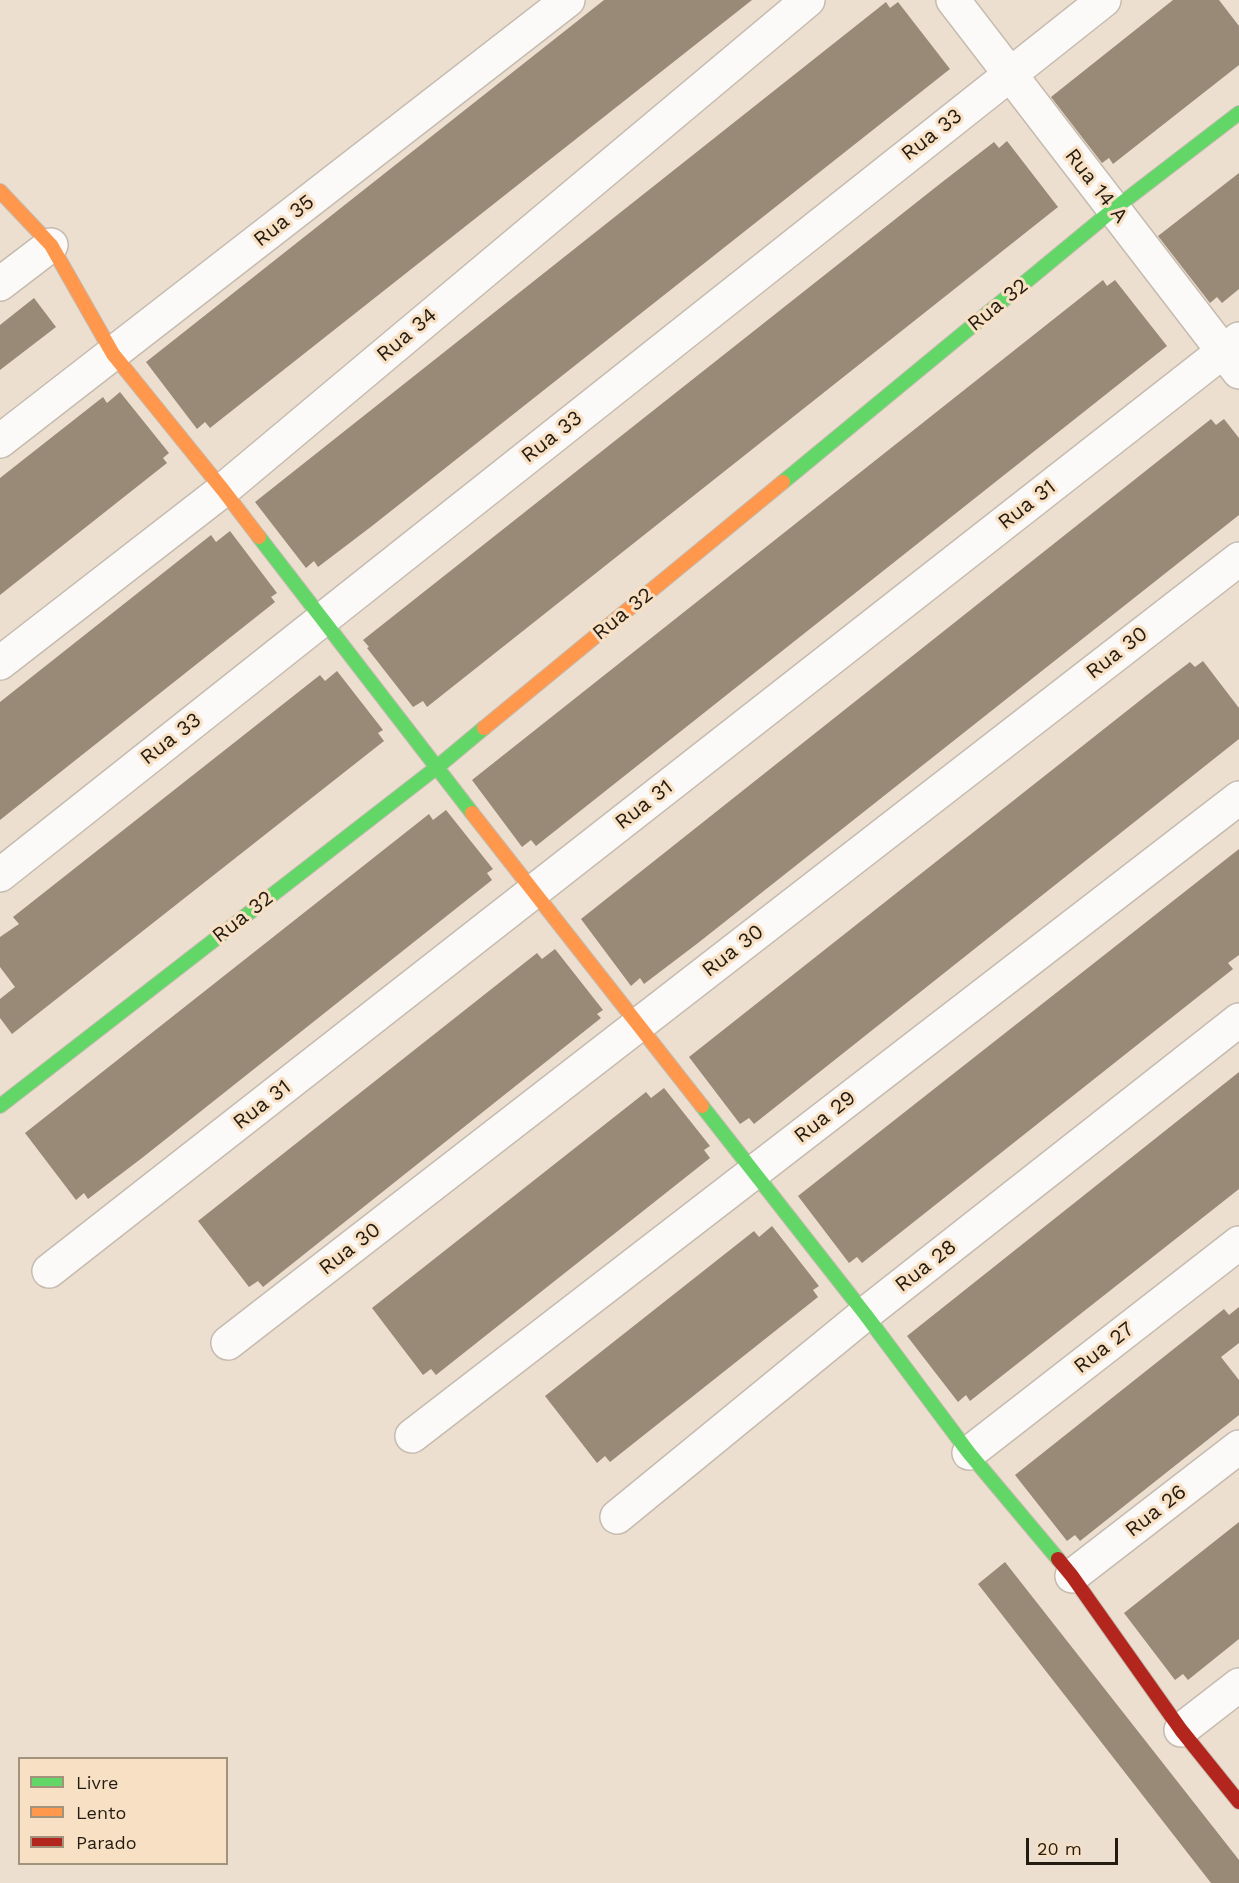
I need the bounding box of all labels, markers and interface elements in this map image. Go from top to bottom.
street label: Rua 33 [897,103,967,167]
street label: Rua 14 A [1059,144,1133,228]
street label: Rua 35 [249,189,319,253]
street label: Rua 32 [963,273,1033,337]
street label: Rua 34 [372,303,442,367]
street label: Rua 33 [517,405,587,469]
street label: Rua 31 [993,475,1061,535]
street label: Rua 32 [588,582,658,646]
street label: Rua 30 [1081,621,1153,685]
street label: Rua 33 [136,707,206,771]
street label: Rua 31 [610,775,678,835]
street label: Rua 32 [208,885,278,949]
street label: Rua 30 [697,919,769,983]
street label: Rua 31 [228,1075,296,1135]
street label: Rua 29 [789,1085,861,1149]
street label: Rua 30 [314,1217,386,1281]
street label: Rua 28 [890,1234,962,1298]
street label: Rua 27 [1069,1317,1139,1379]
street label: Rua 26 [1120,1479,1192,1543]
legend [18,1757,228,1865]
text: Livre [76,1772,118,1793]
text: Lento [76,1802,126,1823]
scale bar [1029,1826,1120,1864]
text: Parado [76,1832,137,1853]
text: 20 m [1037,1838,1082,1859]

